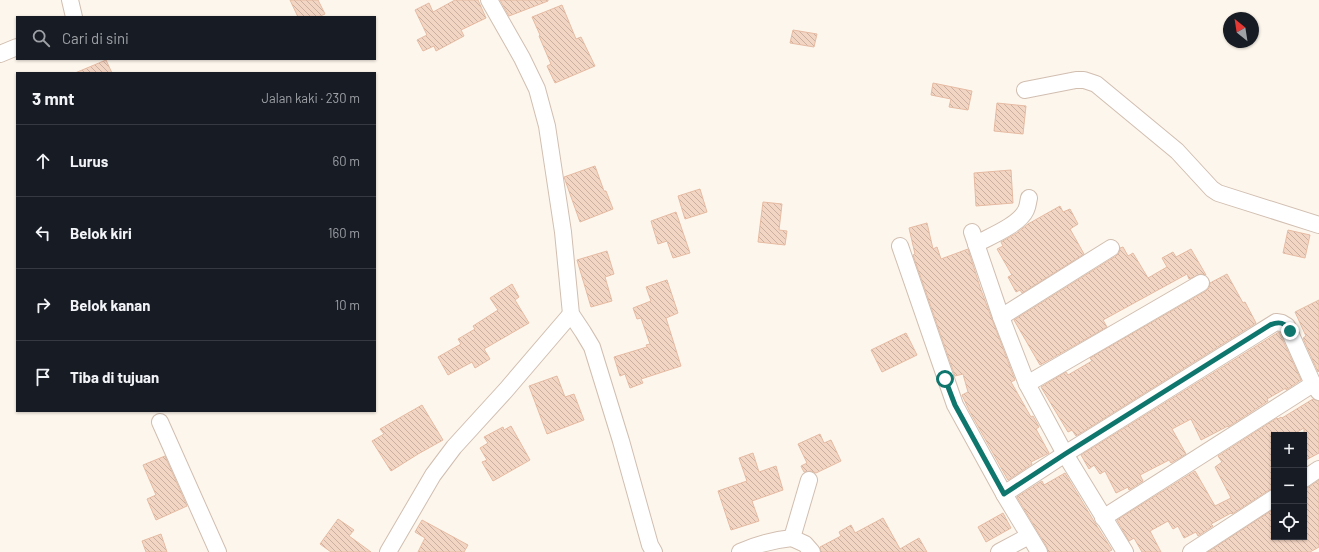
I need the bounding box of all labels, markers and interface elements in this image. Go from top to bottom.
north arrow [1223,12,1259,48]
search box [16,16,376,60]
icon: search [30,27,52,49]
text: Cari di sini [62,29,129,47]
text: 3 mnt [32,88,75,108]
text: Jalan kaki · 230 m [262,90,360,106]
icon: ahead [32,150,54,172]
text: Lurus [70,152,108,170]
text: 60 m [333,153,360,169]
icon: left [32,222,54,244]
text: Belok kiri [70,224,132,242]
text: 160 m [328,225,360,241]
icon: right [32,294,54,316]
text: Belok kanan [70,296,150,314]
text: 10 m [335,297,360,313]
route end [1281,322,1299,340]
icon: arrive [32,366,54,388]
text: Tiba di tujuan [70,368,159,386]
route start [936,370,954,388]
map controls [1271,432,1307,540]
button: + [1271,432,1307,468]
button: − [1271,468,1307,504]
button: locate [1271,504,1307,540]

